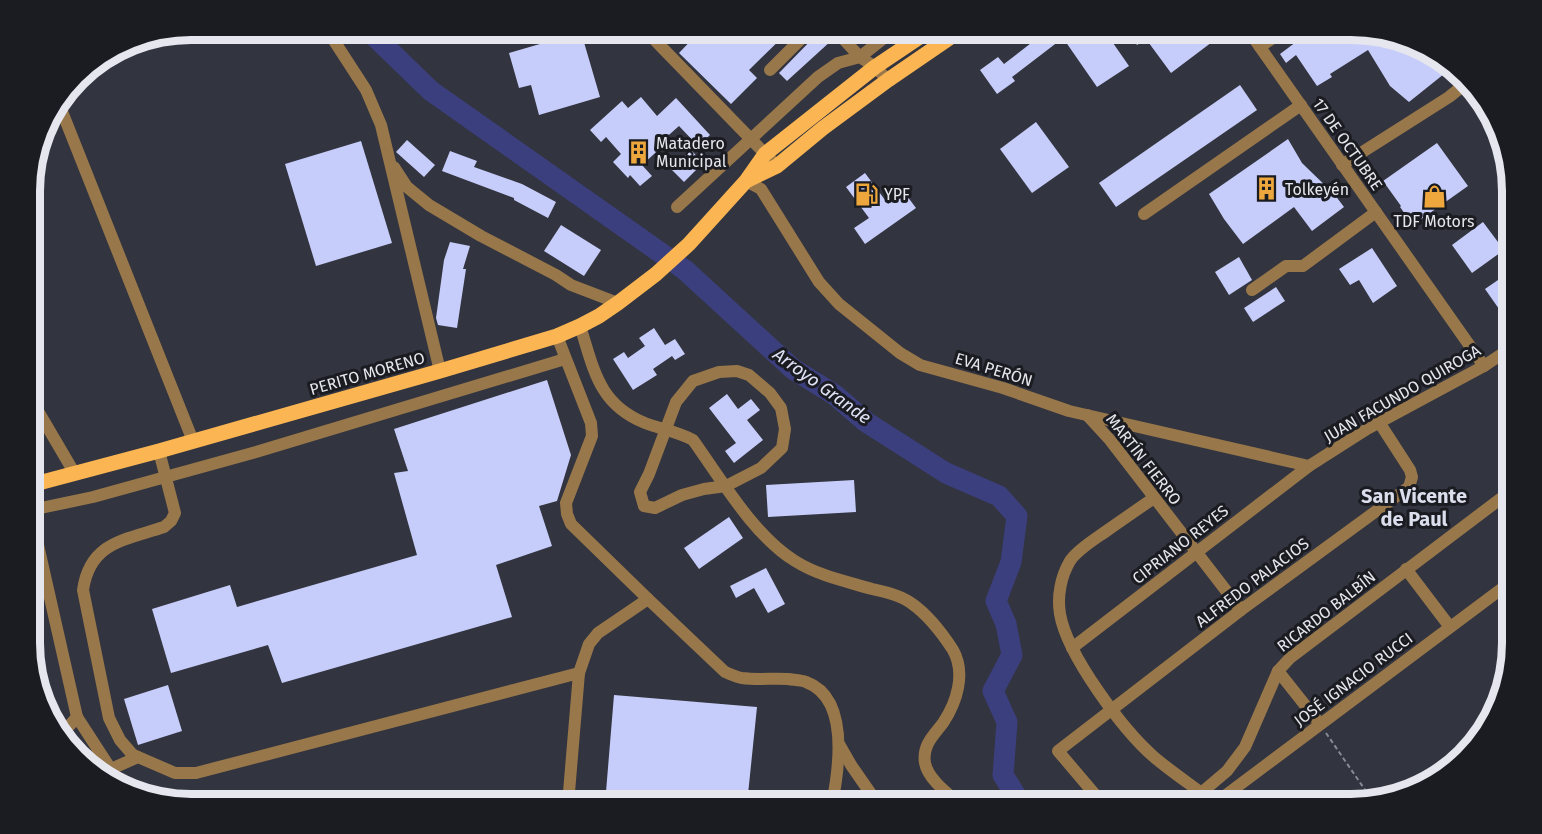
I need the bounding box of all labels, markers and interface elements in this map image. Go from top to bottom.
street label: 17 DE OCTUBRE [1309,95,1386,194]
place label: Matadero Municipal [656,134,727,171]
building icon: Matadero Municipal [625,139,651,165]
building icon: Tolkeyén [1254,176,1280,202]
place label: Tolkeyén [1285,180,1349,199]
fuel station icon: YPF [853,181,879,207]
shop icon: TDF Motors [1421,183,1447,209]
place label: YPF [884,185,910,204]
place label: TDF Motors [1394,212,1474,231]
street label: JUAN FACUNDO QUIROGA [1320,340,1485,446]
water label: Arroyo Grande [768,343,875,429]
street label: PERITO MORENO [307,348,427,399]
street label: EVA PERÓN [953,348,1035,390]
street label: MARTÍN FIERRO [1102,409,1186,509]
district label: San Vicente de Paul [1361,484,1467,531]
street label: CIPRIANO REYES [1128,501,1232,588]
street label: ALFREDO PALACIOS [1192,533,1313,631]
street label: RICARDO BALBÍN [1273,566,1379,656]
street label: JOSÉ IGNACIO RUCCI [1290,628,1416,730]

